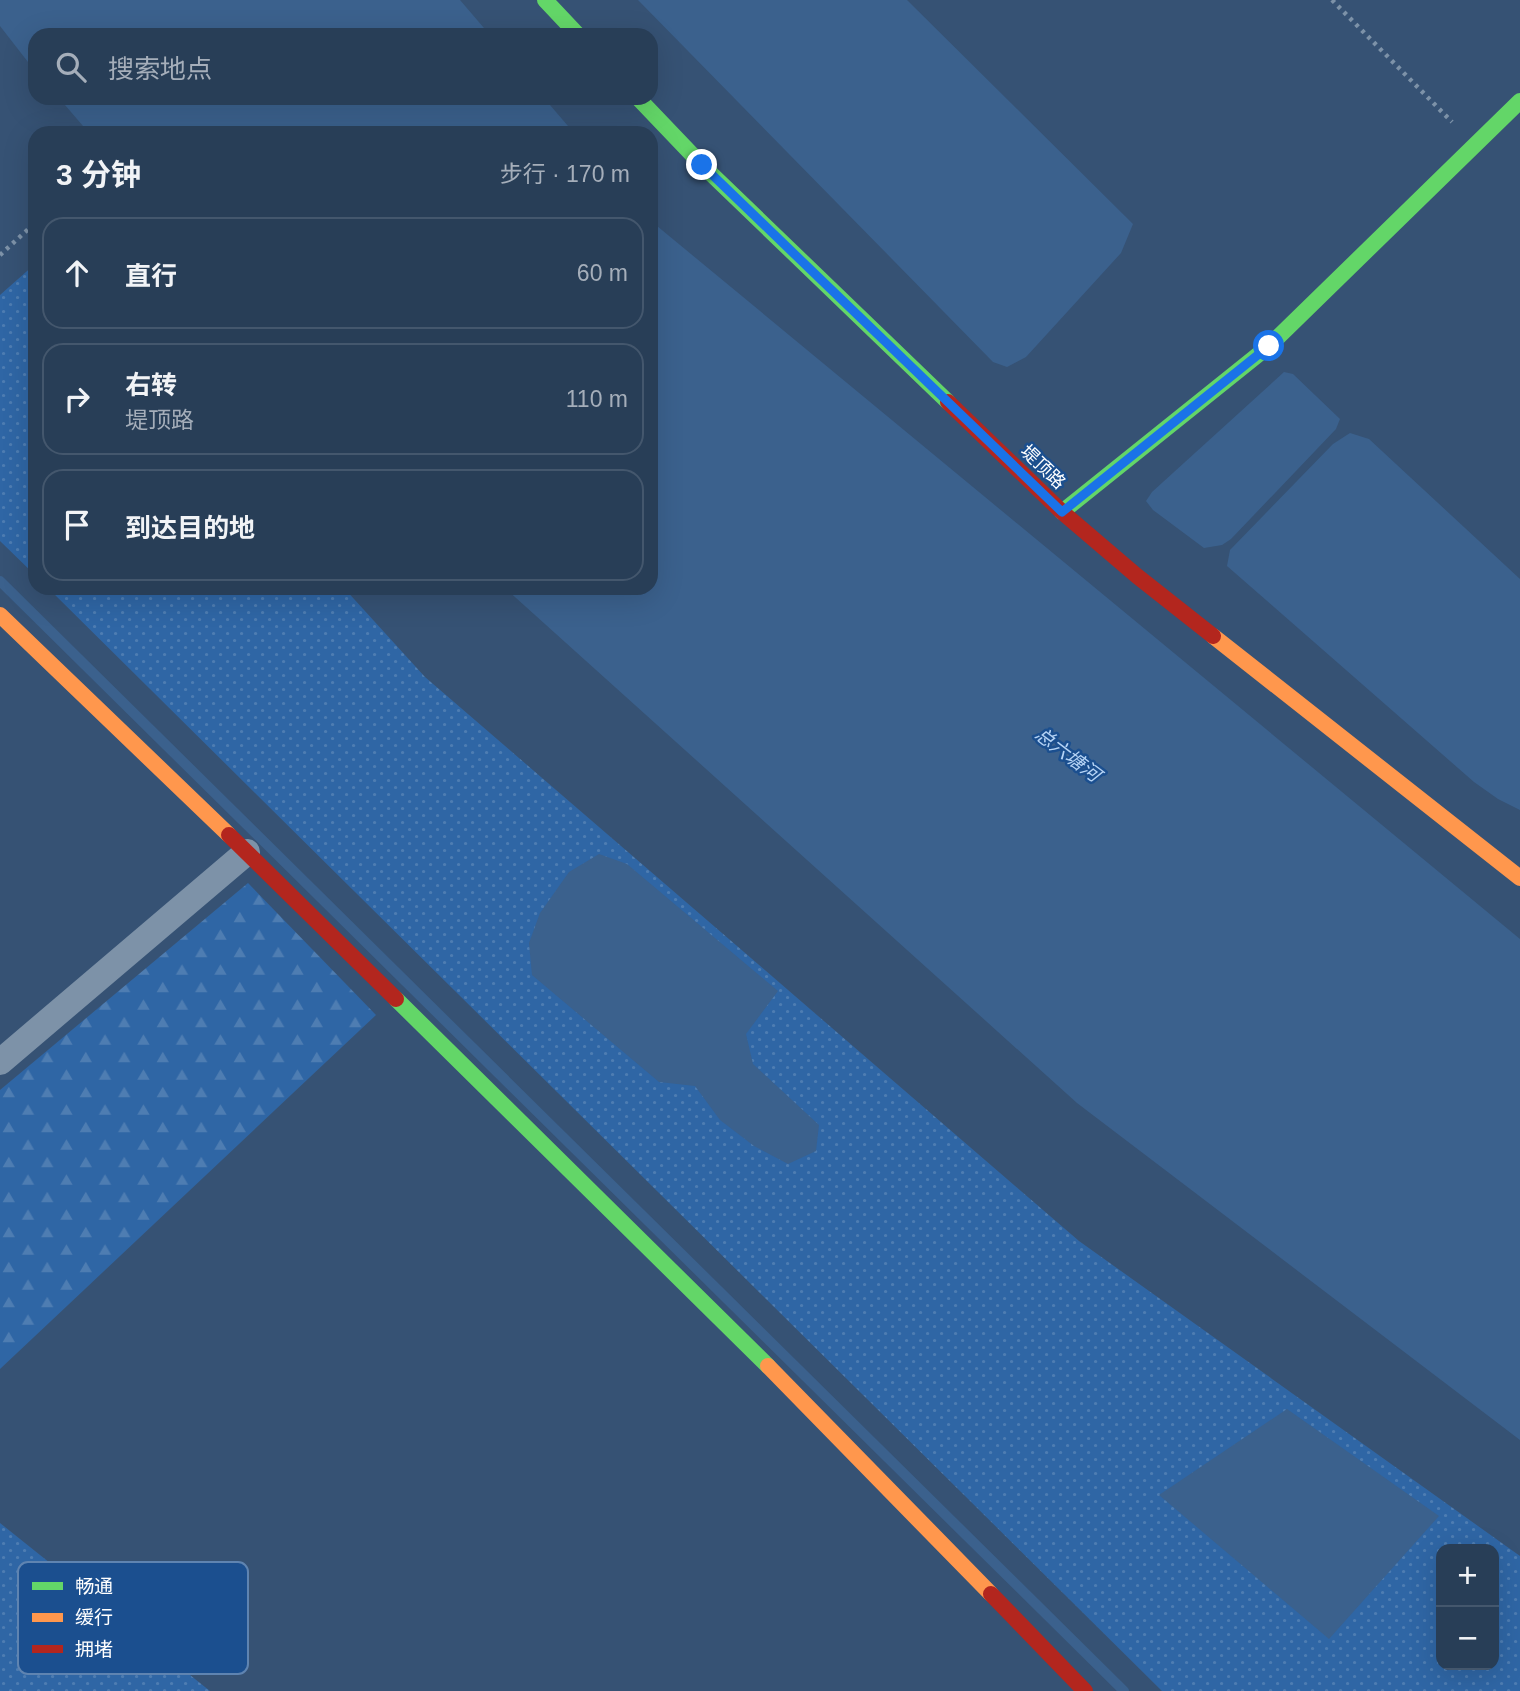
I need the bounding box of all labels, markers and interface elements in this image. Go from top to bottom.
search box [28,28,658,105]
icon: search [52,48,90,86]
text: 搜索地点 [108,54,212,84]
route end [686,149,717,180]
text: 3 分钟 [56,158,141,191]
text: 步行 · 170 m [500,161,630,187]
icon: ahead [58,254,96,292]
text: 60 m [577,260,628,286]
text: 直行 [125,261,177,291]
route start [1253,330,1284,361]
text: 右转 [125,370,177,400]
icon: right [58,380,96,418]
text: 110 m [566,386,628,412]
text: 堤顶路 [125,407,194,433]
street label: 堤顶路 [1017,441,1069,493]
icon: arrive [58,506,96,544]
text: 到达目的地 [125,513,255,543]
water label: 总六塘河 [1031,723,1108,788]
map controls [1436,1544,1499,1670]
button: + [1436,1544,1499,1607]
legend [18,1562,248,1674]
text: 畅通 [75,1576,113,1597]
text: 缓行 [75,1607,113,1628]
button: − [1436,1607,1499,1670]
text: 拥堵 [75,1639,113,1660]

